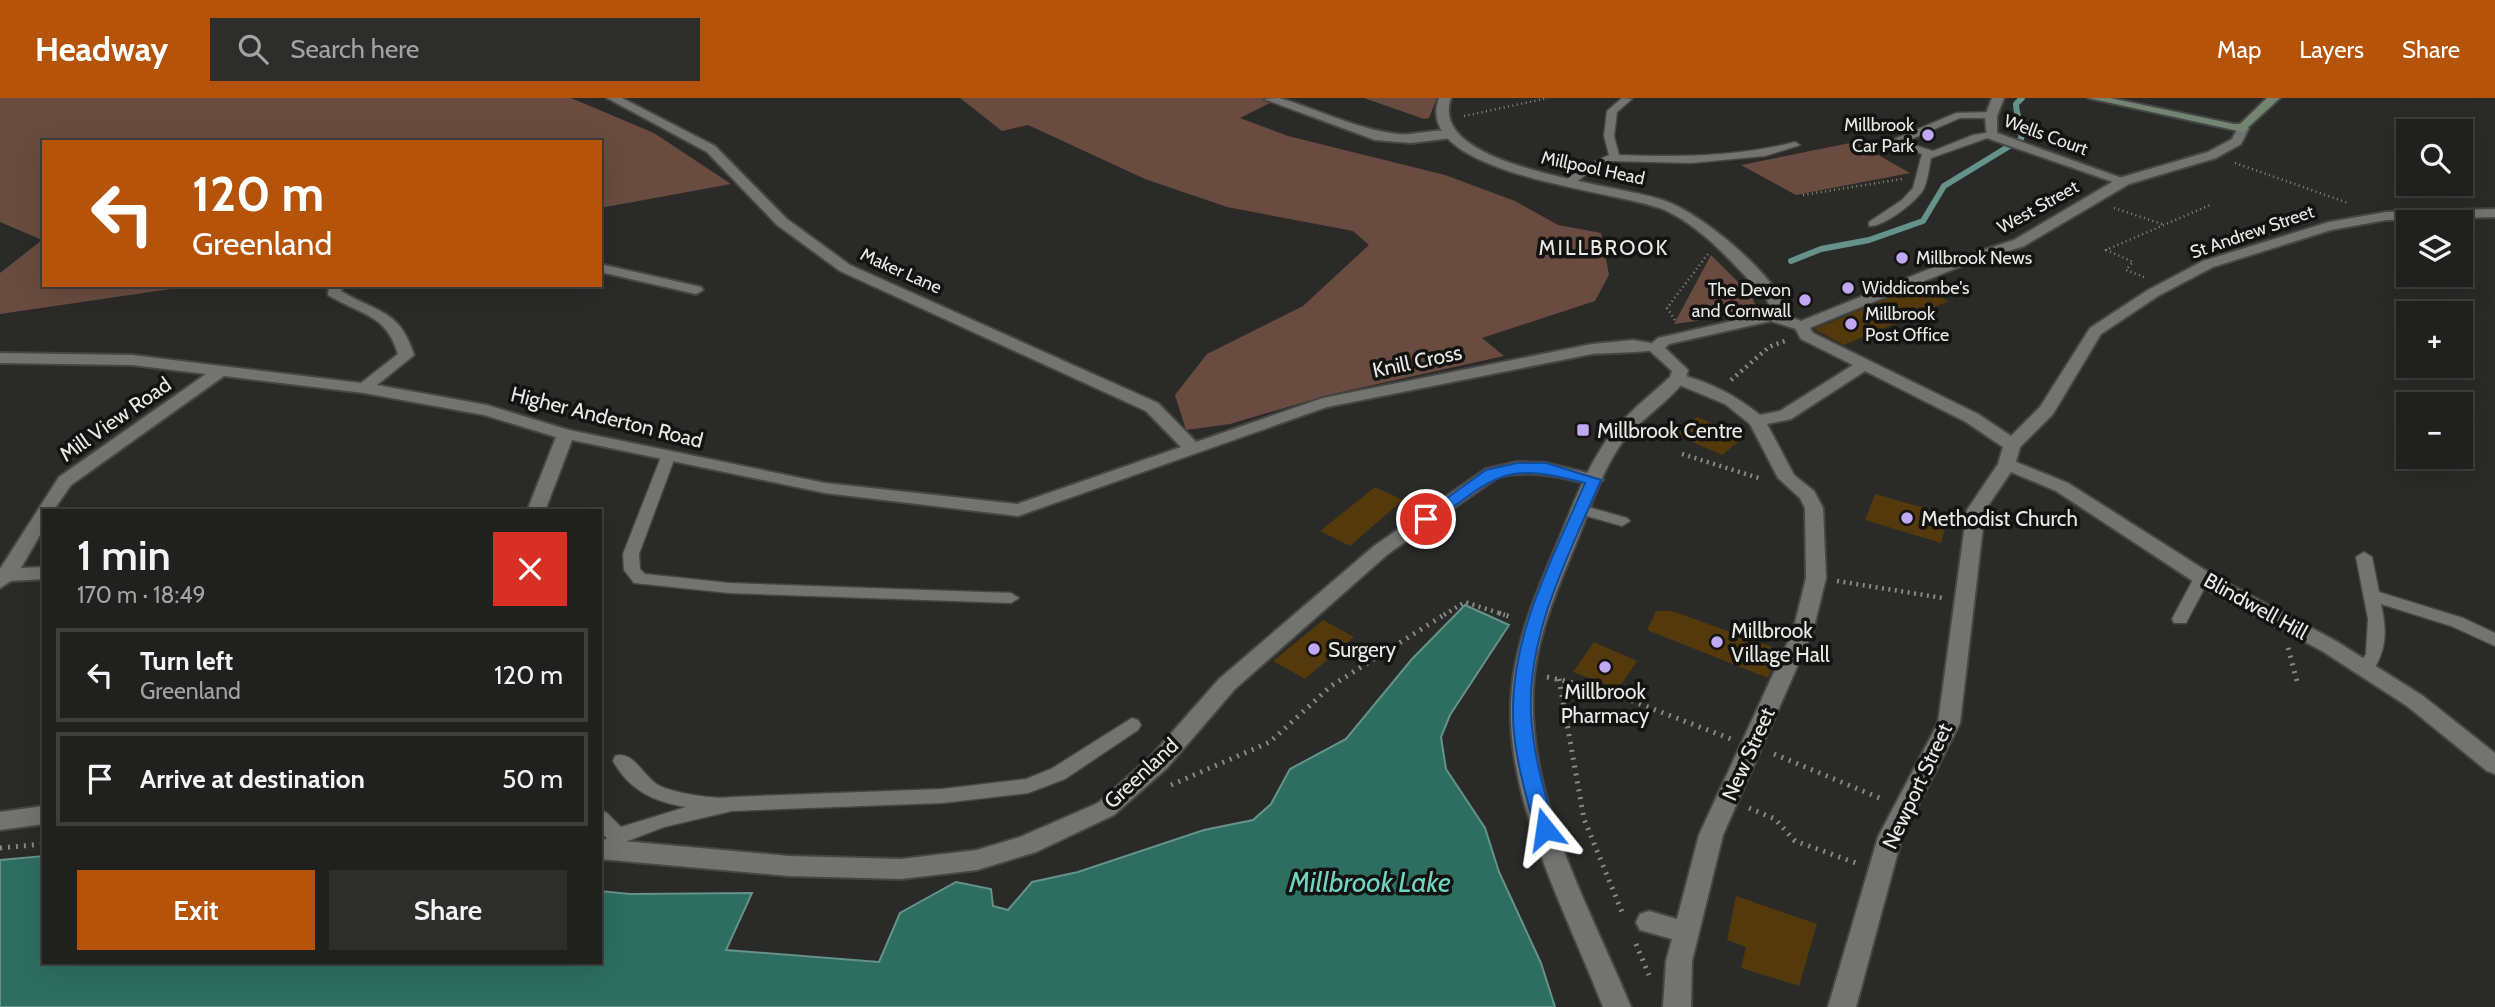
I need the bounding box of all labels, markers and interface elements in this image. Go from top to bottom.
search box [210,18,700,81]
text: Headway [35,29,168,69]
icon: search [234,30,272,68]
text: Search here [290,33,419,65]
text: Map [2217,35,2261,64]
text: Layers [2299,35,2364,64]
text: Share [2402,35,2460,64]
street label: Wells Court [2001,110,2091,160]
place label: Millbrook Car Park [1844,114,1915,157]
map controls [2396,119,2473,469]
button: search [2396,119,2473,196]
marker: Millbrook Car Park [1920,127,1936,143]
street label: Millpool Head [1539,146,1647,190]
text: 120 m [192,164,324,223]
icon: left [77,168,168,259]
street label: West Street [1994,176,2082,238]
street label: St Andrew Street [2187,201,2317,263]
button: layers [2396,210,2473,287]
text: Greenland [192,224,332,263]
district label: MILLBROOK [1539,235,1669,260]
street label: Maker Lane [857,243,945,299]
place label: Millbrook News [1916,247,2032,269]
marker: Millbrook News [1894,250,1910,266]
place label: Widdicombe's [1862,277,1970,299]
place label: The Devon and Cornwall [1692,279,1792,322]
marker: Widdicombe's [1840,280,1856,296]
marker: The Devon and Cornwall [1797,292,1813,308]
button: + [2396,301,2473,378]
place label: Millbrook Post Office [1865,303,1949,346]
marker: Millbrook Post Office [1843,316,1859,332]
street label: Knill Cross [1370,339,1464,383]
street label: Mill View Road [54,371,176,467]
street label: Higher Anderton Road [508,381,706,453]
button: − [2396,392,2473,469]
place label: Millbrook Centre [1597,418,1743,443]
marker: Millbrook Centre [1575,422,1591,438]
pin [1396,489,1456,549]
icon: arrive [1407,500,1445,538]
place label: Methodist Church [1921,506,2078,531]
marker: Methodist Church [1899,510,1915,526]
text: 1 min [77,529,171,581]
button: close [493,532,567,606]
street label: Blindwell Hill [2200,567,2312,645]
text: 170 m · 18:49 [77,581,206,609]
place label: Millbrook Village Hall [1731,618,1830,667]
marker: Millbrook Village Hall [1709,634,1725,650]
place label: Surgery [1328,637,1396,662]
marker: Surgery [1306,641,1322,657]
text: Turn left [140,645,233,677]
icon: left [81,656,119,694]
text: 120 m [494,659,563,691]
marker: Millbrook Pharmacy [1597,659,1613,675]
text: Greenland [140,677,241,705]
place label: Millbrook Pharmacy [1561,679,1650,728]
street label: New Street [1716,704,1780,804]
street label: Newport Street [1877,719,1957,853]
street label: Greenland [1099,732,1183,814]
icon: arrive [81,760,119,798]
text: Arrive at destination [140,763,365,795]
text: 50 m [502,763,563,795]
position arrow [1508,792,1582,866]
water label: Millbrook Lake [1288,865,1451,899]
button: Exit [77,870,315,950]
button: Share [329,870,567,950]

